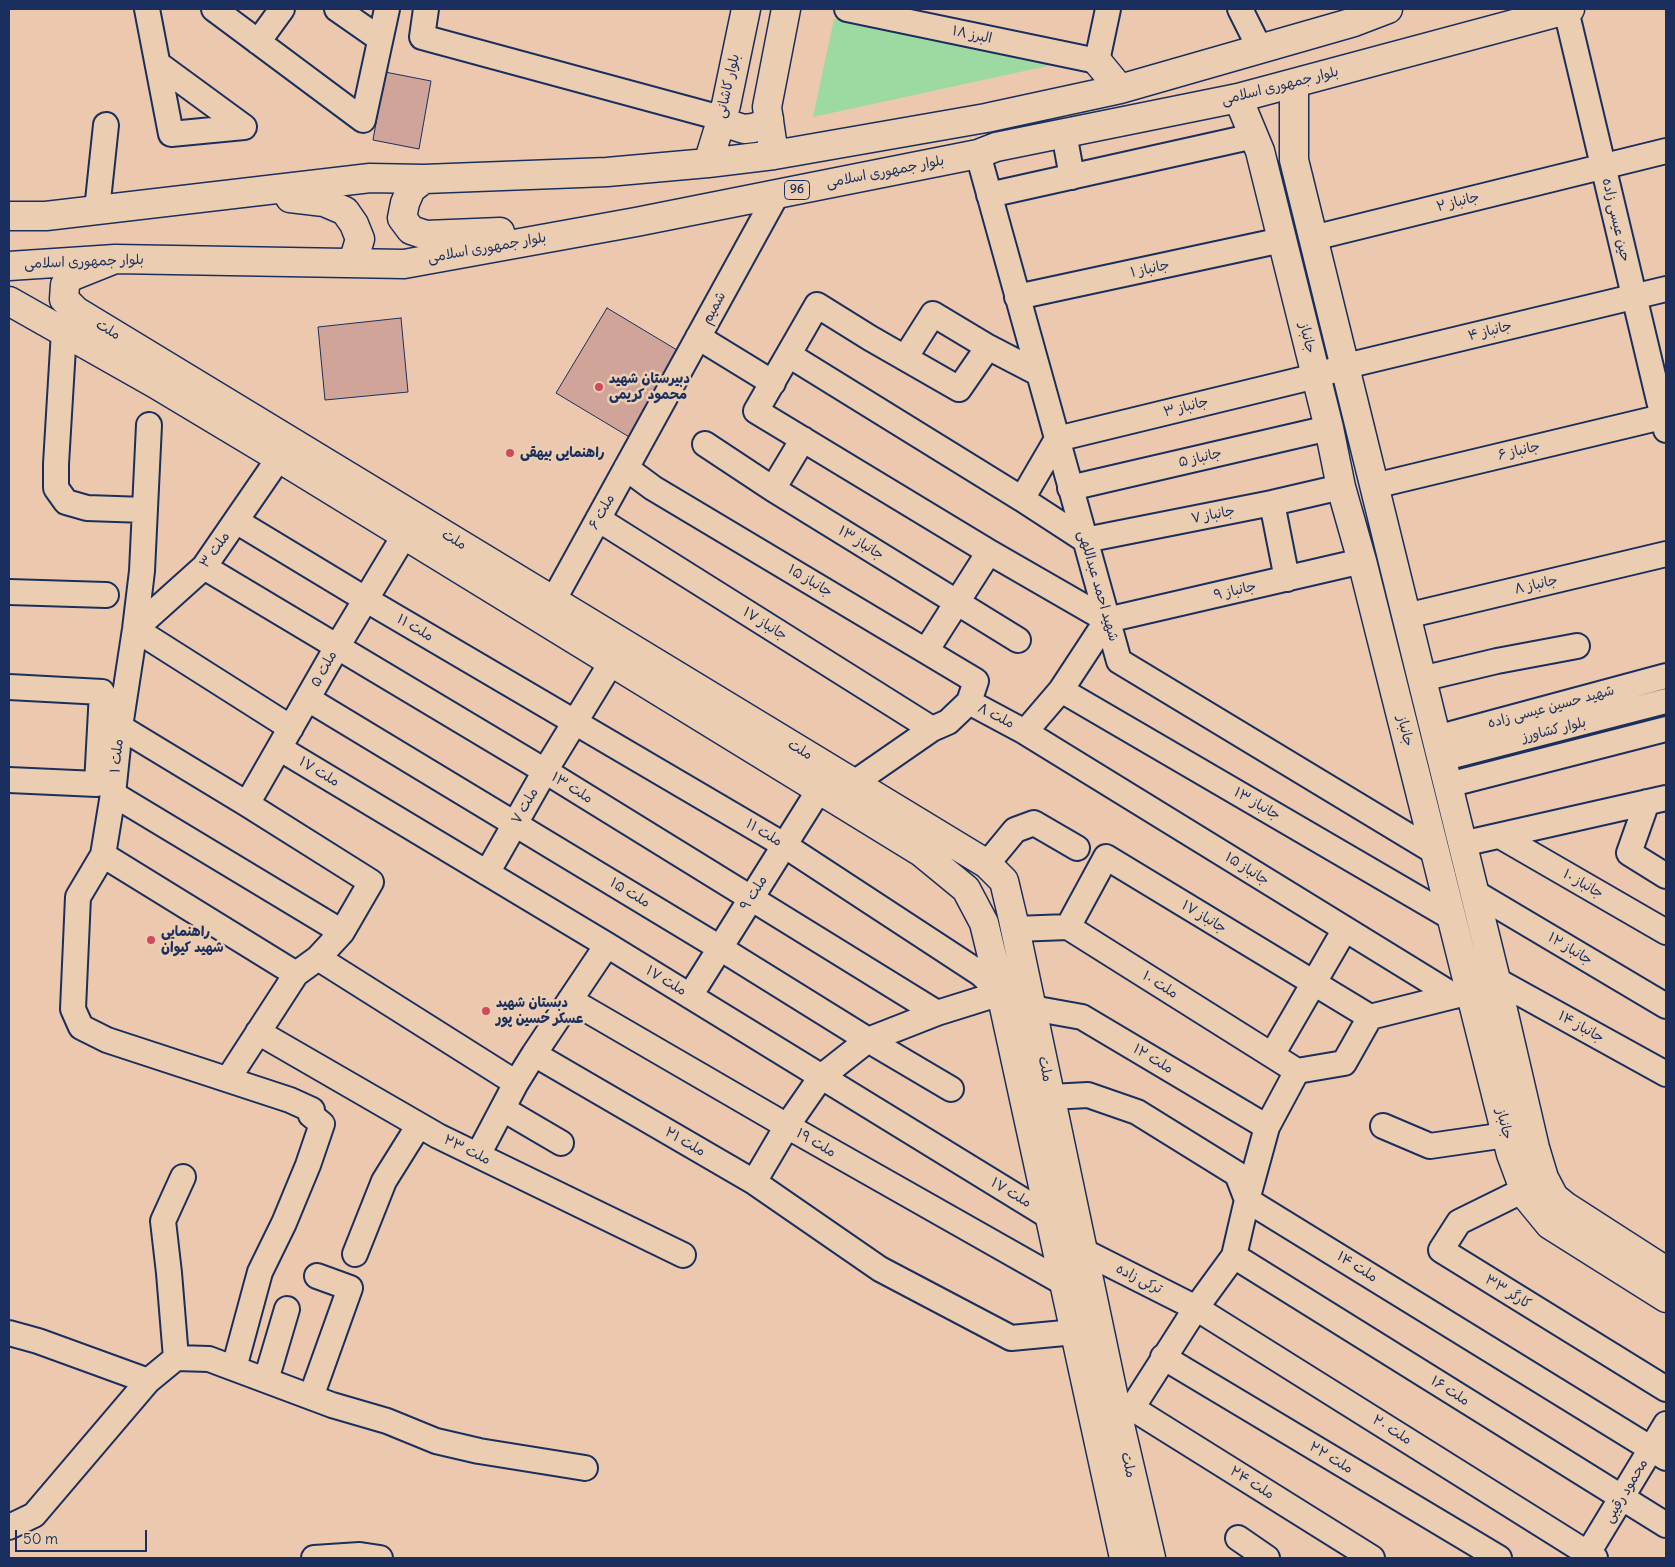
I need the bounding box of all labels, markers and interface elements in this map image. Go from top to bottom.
street label: البرز ۱۸ [951,23,993,47]
street label: بلوار کاشانی [712,52,744,120]
street label: بلوار جمهوری اسلامی [1220,63,1340,109]
street label: بلوار جمهوری اسلامی [825,152,945,192]
street label: حین عیسی زاده [1598,177,1634,263]
road number: 96 [784,180,810,200]
street label: جانباز ۲ [1435,189,1481,215]
street label: بلوار جمهوری اسلامی [426,229,548,267]
street label: بلوار جمهوری اسلامی [24,252,144,272]
street label: جانباز ۱ [1129,257,1171,281]
street label: شمیم [698,289,730,327]
street label: ملت [93,316,123,344]
street label: جانباز ۴ [1466,317,1514,345]
street label: جانباز [1295,321,1319,355]
place label: دبیرستان شهید محمود کریمی [609,371,690,404]
marker: دبیرستان شهید محمود کریمی [593,381,605,393]
street label: جانباز ۳ [1162,393,1210,421]
street label: جانباز ۶ [1496,438,1542,464]
place label: راهنمایی بیهقی [520,445,605,461]
street label: جانباز ۵ [1177,445,1223,471]
marker: راهنمایی بیهقی [504,447,516,459]
street label: ملت ۶ [586,491,618,533]
street label: جانباز ۷ [1190,503,1236,527]
street label: جانباز ۱۳ [835,522,887,564]
street label: ملت [439,526,469,554]
street label: ملت ۳ [196,529,234,571]
street label: شهید احمد عبداللهی [1074,529,1122,643]
street label: جانباز ۱۵ [785,561,835,601]
street label: جانباز ۸ [1513,572,1559,598]
street label: جانباز ۹ [1212,578,1258,604]
street label: جانباز ۱۷ [740,604,790,644]
street label: ملت ۱۱ [394,611,436,645]
street label: ملت ۵ [307,648,341,690]
street label: شهید حسین عیسی زاده [1486,682,1616,732]
street label: ملت ۸ [975,700,1017,732]
street label: جانباز [1393,714,1417,748]
street label: بلوار کشاورز [1520,714,1588,746]
street label: ملت [785,736,815,764]
street label: ملت ۱ [107,738,127,774]
street label: ملت ۱۷ [296,753,342,791]
street label: ملت ۱۳ [548,769,596,807]
street label: جانباز ۱۳ [1231,784,1283,824]
street label: ملت ۷ [508,785,542,827]
street label: ملت ۱۱ [743,816,785,850]
street label: جانباز ۱۵ [1222,849,1272,889]
street label: جانباز ۱۰ [1560,866,1606,902]
street label: ملت ۹ [737,872,771,914]
street label: ملت ۱۵ [607,874,653,912]
street label: جانباز ۱۷ [1179,897,1229,937]
place label: راهنمایی شهید کیوان [161,924,224,956]
street label: جانباز ۱۲ [1545,929,1595,969]
marker: راهنمایی شهید کیوان [145,934,157,946]
street label: ملت ۱۷ [643,962,689,1000]
street label: ملت ۱۰ [1139,968,1181,1002]
place label: دبستان شهید عسکر حسین پور [496,995,583,1028]
marker: دبستان شهید عسکر حسین پور [480,1005,492,1017]
street label: جانباز ۱۴ [1555,1008,1607,1046]
street label: ملت ۱۲ [1130,1041,1176,1077]
street label: ملت [1034,1055,1056,1083]
street label: جانباز [1492,1107,1516,1141]
street label: ملت ۲۱ [662,1124,708,1160]
street label: ملت ۱۹ [793,1125,839,1161]
street label: ملت ۲۳ [441,1131,493,1169]
street label: ملت ۱۷ [988,1174,1034,1212]
street label: ملت ۱۴ [1334,1248,1380,1286]
street label: ترکی زاده [1113,1260,1165,1298]
street label: کارگر ۳۳ [1482,1271,1534,1313]
street label: ملت ۱۶ [1427,1373,1473,1409]
street label: ملت ۲۰ [1369,1411,1415,1449]
street label: ملت ۲۲ [1306,1438,1356,1478]
street label: ملت [1117,1451,1139,1479]
street label: محمود رقیبی [1600,1456,1652,1526]
street label: ملت ۲۴ [1227,1463,1277,1503]
scale bar [18,1520,150,1552]
text: 50 m [23,1529,58,1548]

